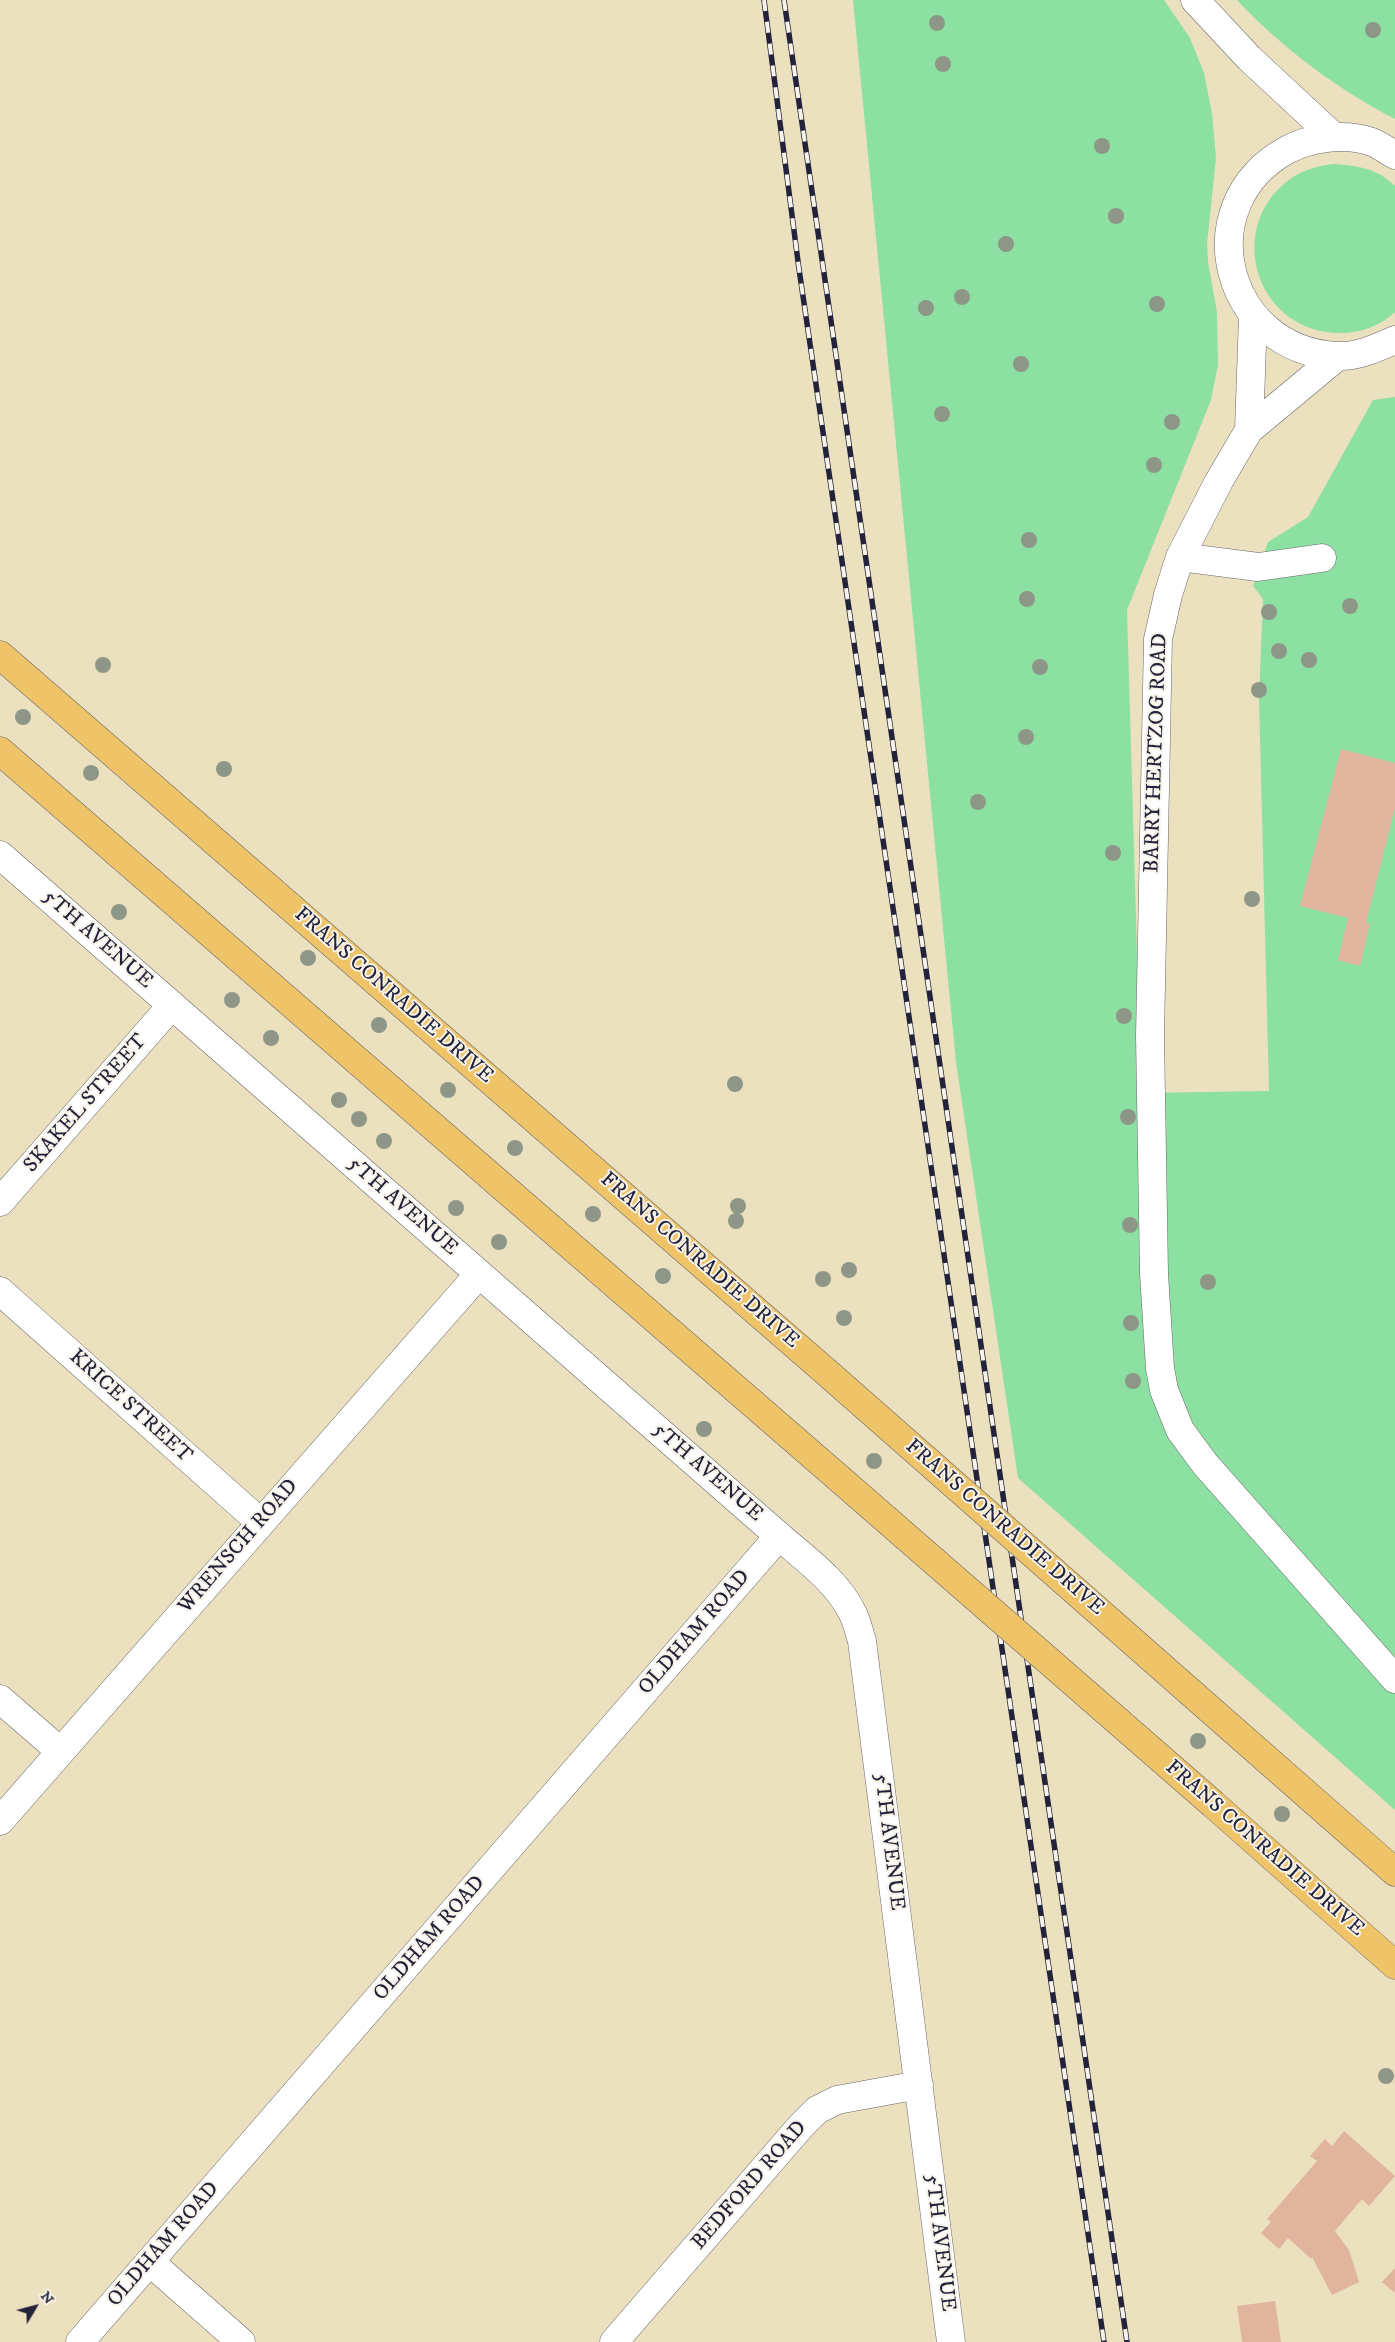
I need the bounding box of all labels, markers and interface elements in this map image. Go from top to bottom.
street label: BARRY HERTZOG ROAD [1140,633,1174,873]
street label: 5TH AVENUE [37,885,157,995]
street label: FRANS CONRADIE DRIVE [288,903,498,1089]
street label: SKAKEL STREET [19,1030,153,1178]
street label: 5TH AVENUE [342,1152,462,1262]
street label: FRANS CONRADIE DRIVE [594,1168,804,1354]
street label: KRICE STREET [63,1345,197,1469]
street label: 5TH AVENUE [647,1418,767,1528]
street label: FRANS CONRADIE DRIVE [899,1435,1109,1621]
street label: WRENSCH ROAD [174,1475,304,1619]
street label: OLDHAM ROAD [634,1565,756,1701]
street label: FRANS CONRADIE DRIVE [1159,1756,1369,1942]
street label: 5TH AVENUE [867,1772,909,1912]
street label: OLDHAM ROAD [369,1871,491,2007]
street label: BEDFORD ROAD [687,2116,813,2256]
street label: 5TH AVENUE [918,2173,960,2313]
street label: OLDHAM ROAD [103,2177,225,2313]
north arrow [10,2282,60,2332]
text: N [36,2288,58,2308]

